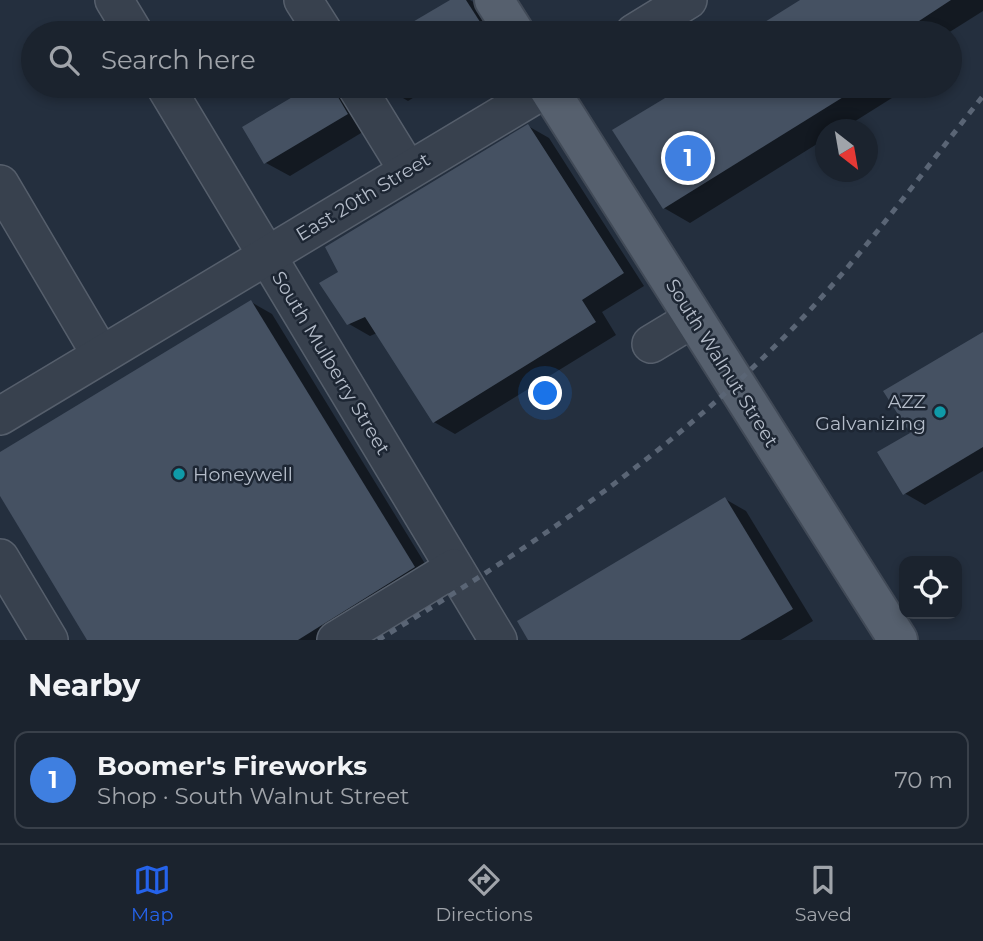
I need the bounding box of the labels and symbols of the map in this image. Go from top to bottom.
north arrow [815,119,878,182]
pin: 1 [665,132,711,184]
street label: East 20th Street [292,148,434,246]
street label: South Mulberry Street [267,267,395,459]
street label: South Walnut Street [661,275,783,452]
your location [528,376,562,410]
place label: AZZ Galvanizing [815,390,926,435]
marker: AZZ Galvanizing [932,404,948,420]
place label: Honeywell [193,463,293,486]
marker: Honeywell [171,466,187,482]

